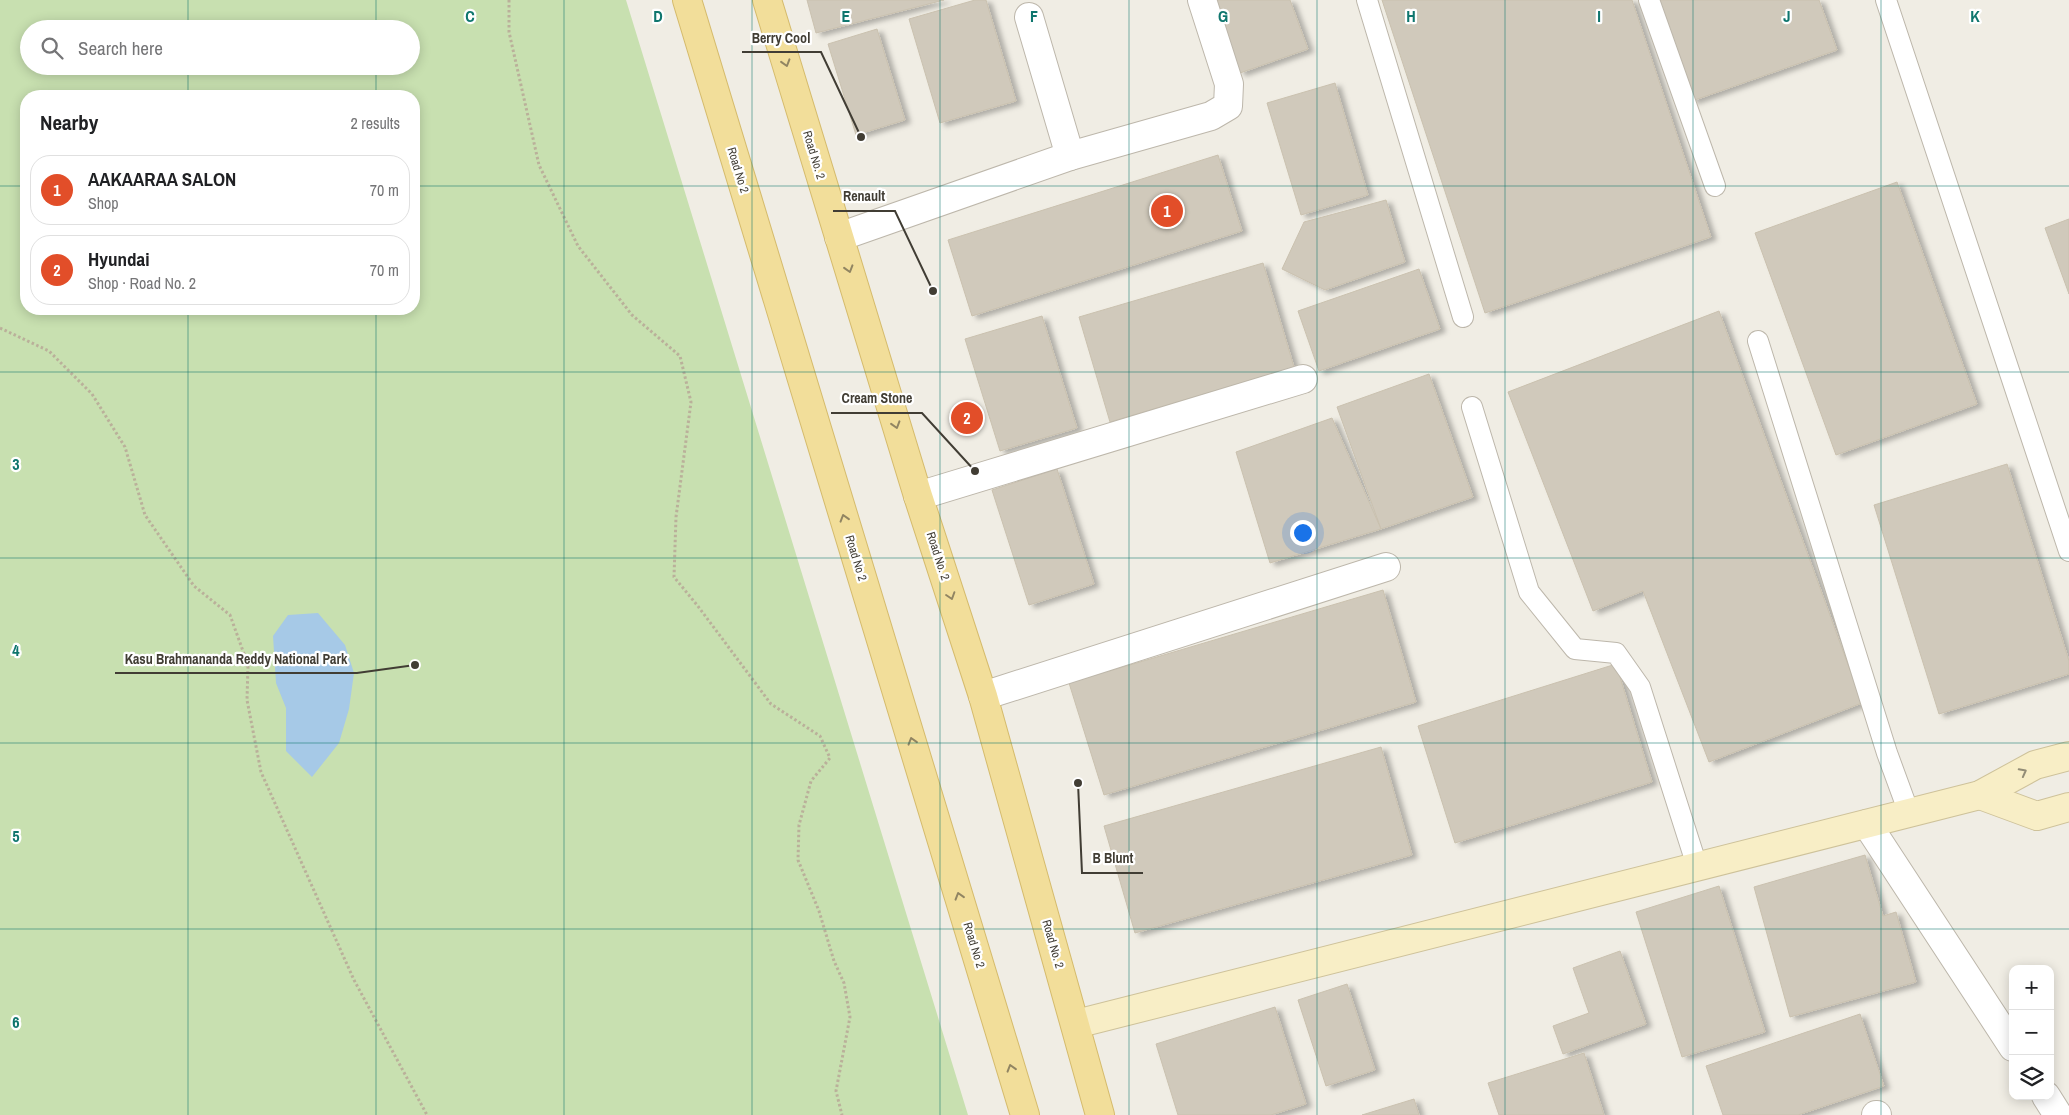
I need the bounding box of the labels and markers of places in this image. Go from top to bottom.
callout: Berry Cool [742,23,821,52]
callout: Renault [833,182,895,211]
pin: 1 [1151,192,1183,230]
callout: Cream Stone [831,384,922,413]
pin: 2 [951,399,983,437]
callout: Kasu Brahmananda Reddy National Park [115,644,357,673]
callout: B Blunt [1082,844,1143,873]

